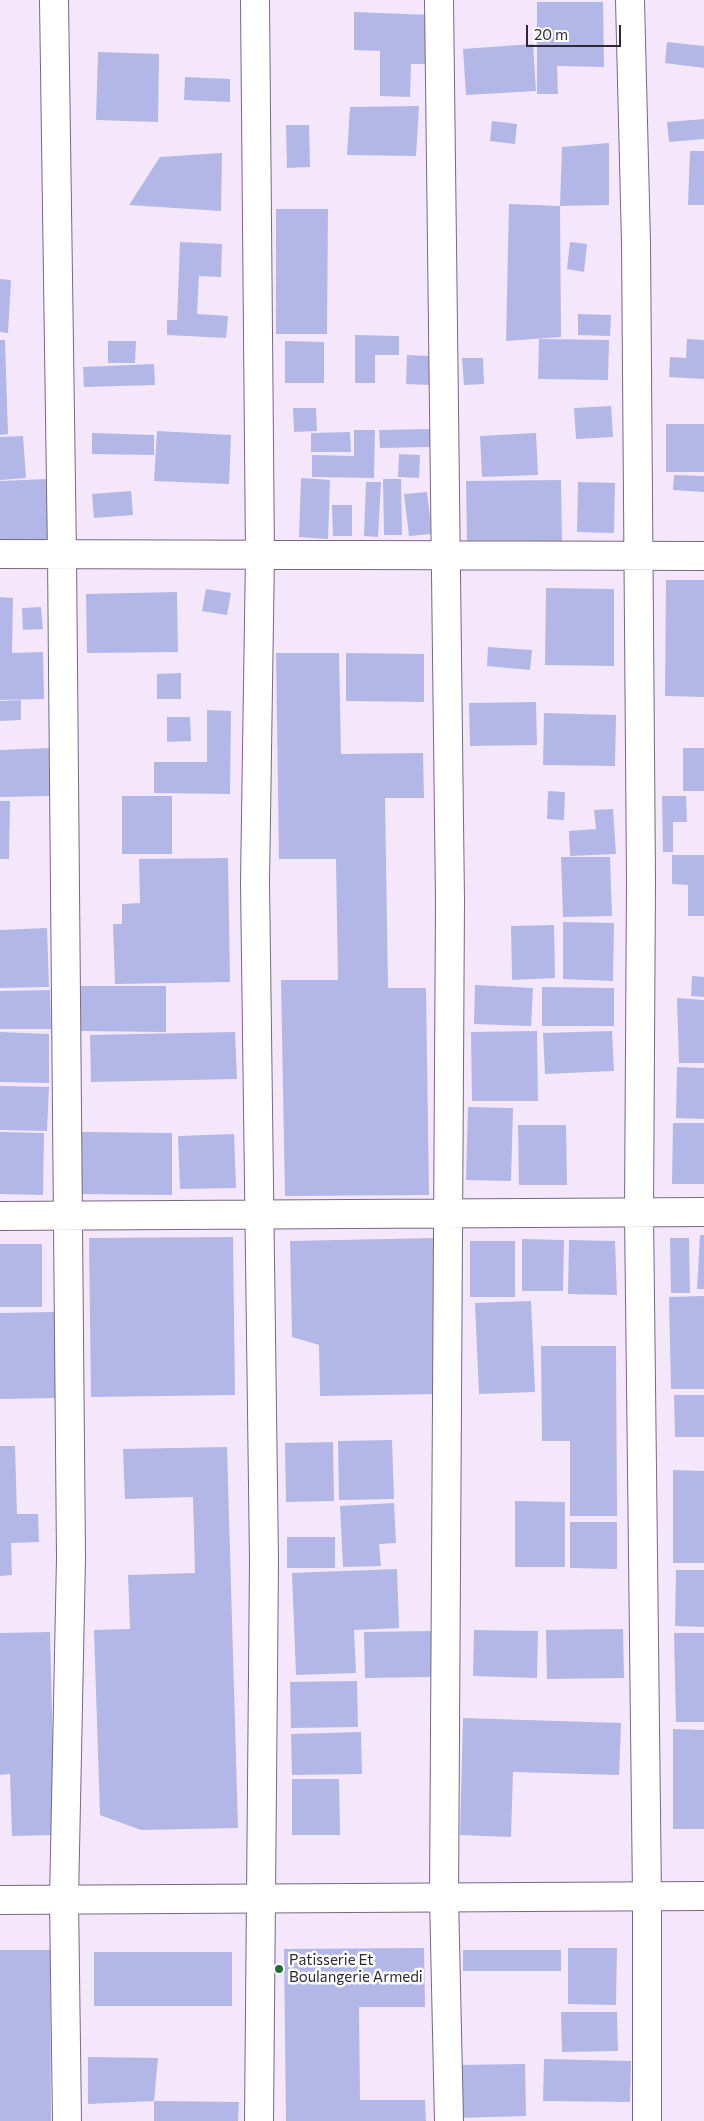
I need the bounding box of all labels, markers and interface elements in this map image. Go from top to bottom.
scale bar [529,15,624,47]
text: 20 m [534,25,568,43]
place label: Patisserie Et Boulangerie Armedi [289,1951,423,1986]
marker: Patisserie Et Boulangerie Armedi [273,1963,285,1975]

